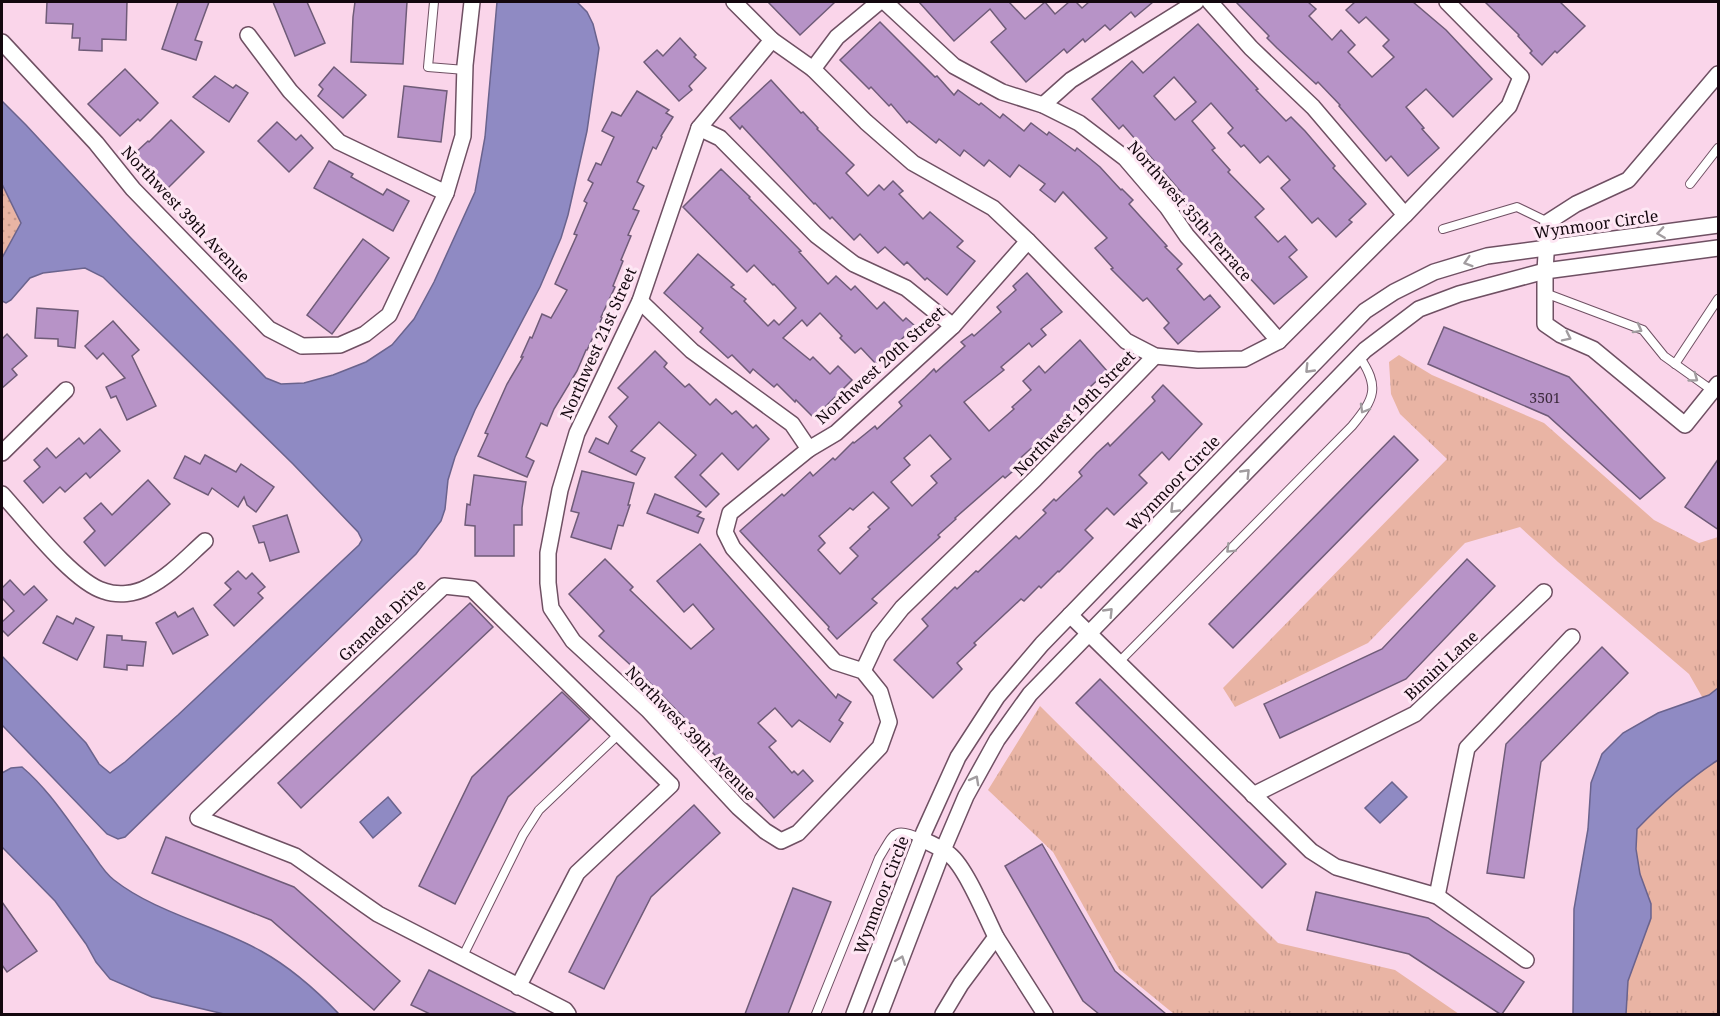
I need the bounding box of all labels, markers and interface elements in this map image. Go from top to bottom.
street label: Northwest 35th Terrace [1123,136,1257,286]
street label: Northwest 39th Avenue [117,141,255,287]
street label: Wynmoor Circle [1532,204,1660,244]
one-way arrow [1656,226,1665,238]
one-way arrow [1463,255,1474,267]
street label: Northwest 21st Street [555,263,641,422]
street label: Northwest 20th Street [811,301,950,429]
one-way arrow [1632,322,1642,333]
one-way arrow [1561,330,1572,342]
street label: Northwest 19th Street [1008,345,1140,481]
one-way arrow [1306,361,1317,372]
one-way arrow [1687,370,1698,381]
house number: 3501 [1529,388,1561,407]
one-way arrow [1360,403,1371,413]
street label: Wynmoor Circle [1122,430,1224,536]
one-way arrow [1239,469,1250,479]
one-way arrow [1170,501,1181,512]
one-way arrow [1226,543,1237,553]
street label: Granada Drive [334,574,430,666]
one-way arrow [1102,609,1113,620]
street label: Bimini Lane [1399,625,1483,705]
street label: Northwest 39th Avenue [621,661,761,805]
one-way arrow [968,775,979,786]
street label: Wynmoor Circle [848,833,914,957]
one-way arrow [894,955,906,966]

